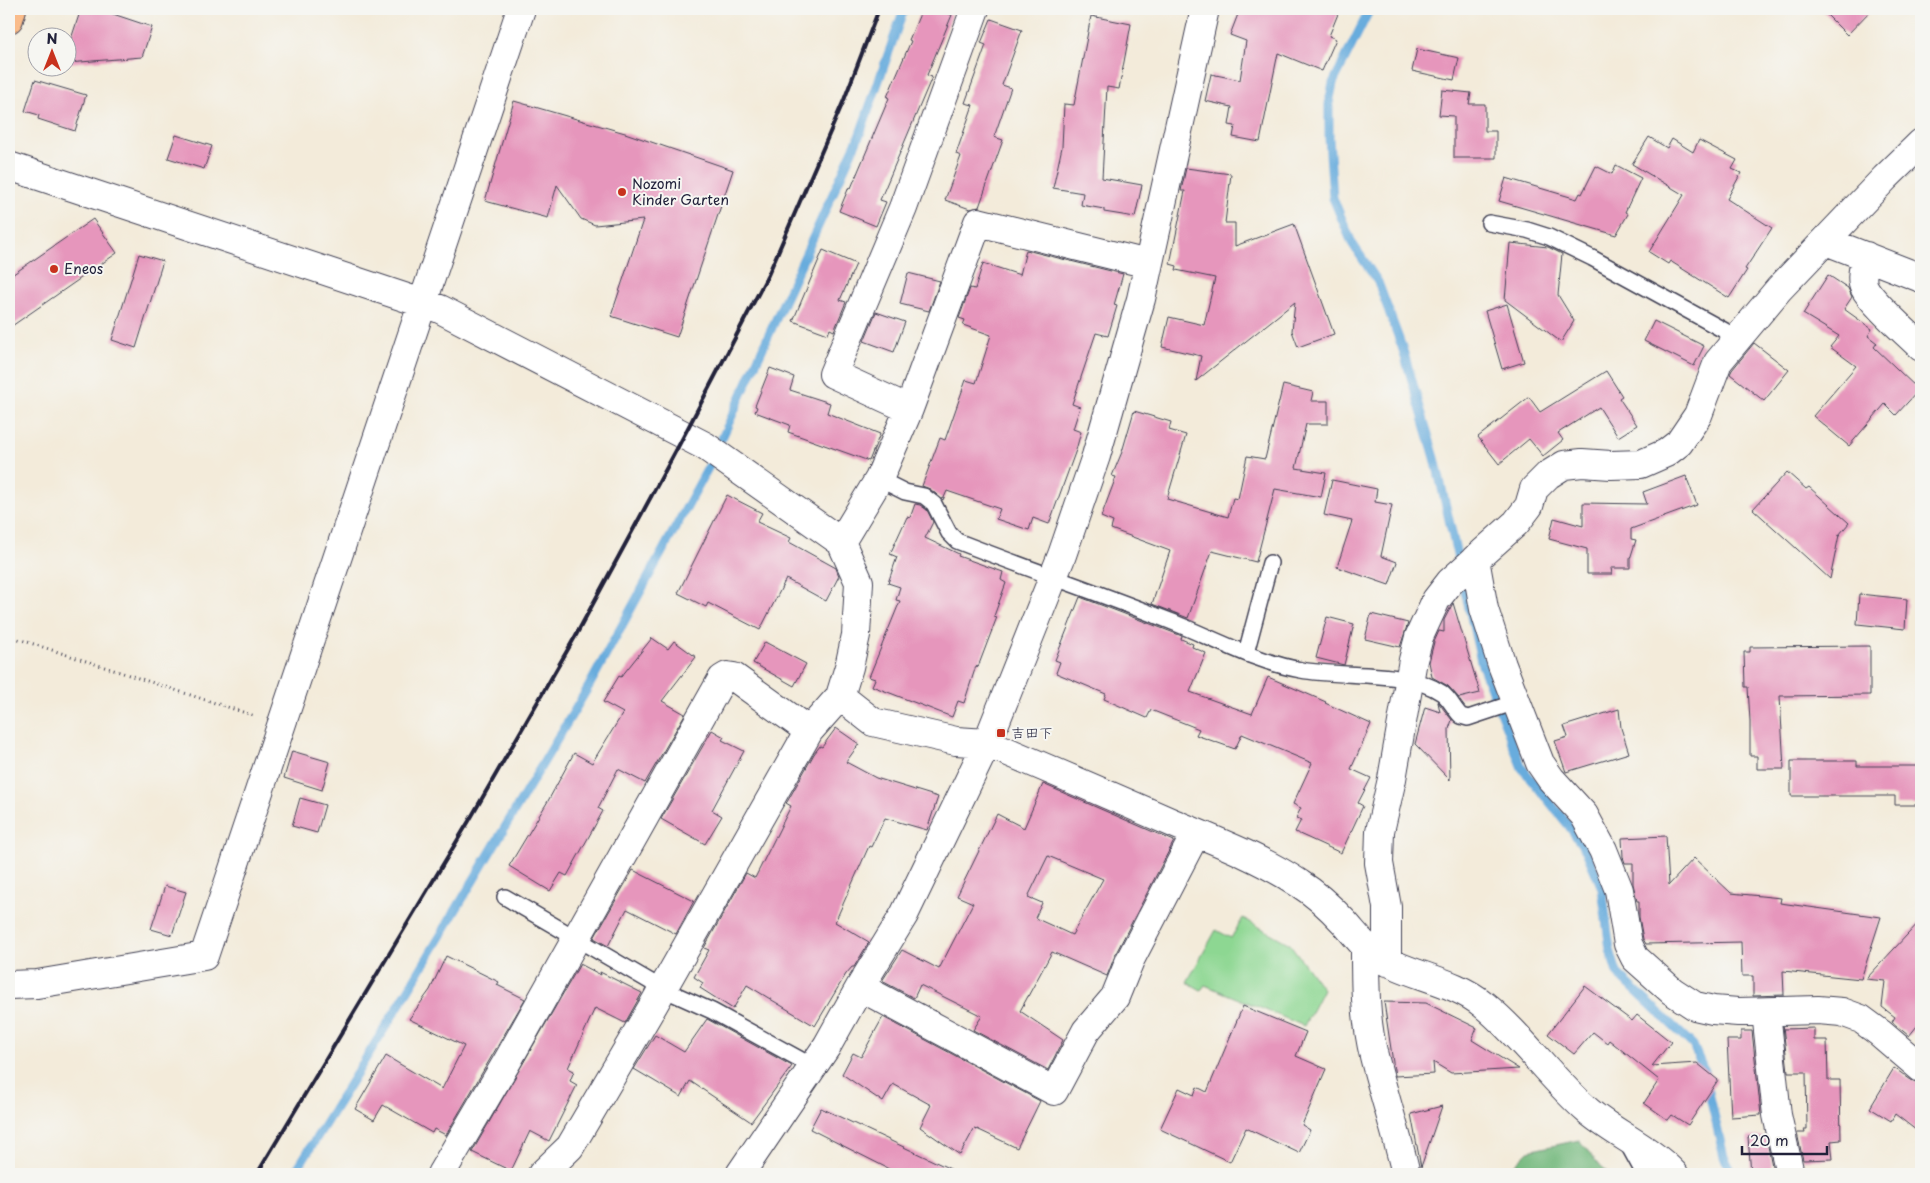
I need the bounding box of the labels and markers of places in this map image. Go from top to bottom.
place label: Nozomi Kinder Garten [632,173,729,210]
marker: Nozomi Kinder Garten [616,186,628,198]
place label: Eneos [64,258,103,279]
marker: Eneos [48,263,60,275]
place label: 吉田下 [1011,722,1053,743]
marker: 吉田下 [995,727,1007,739]

